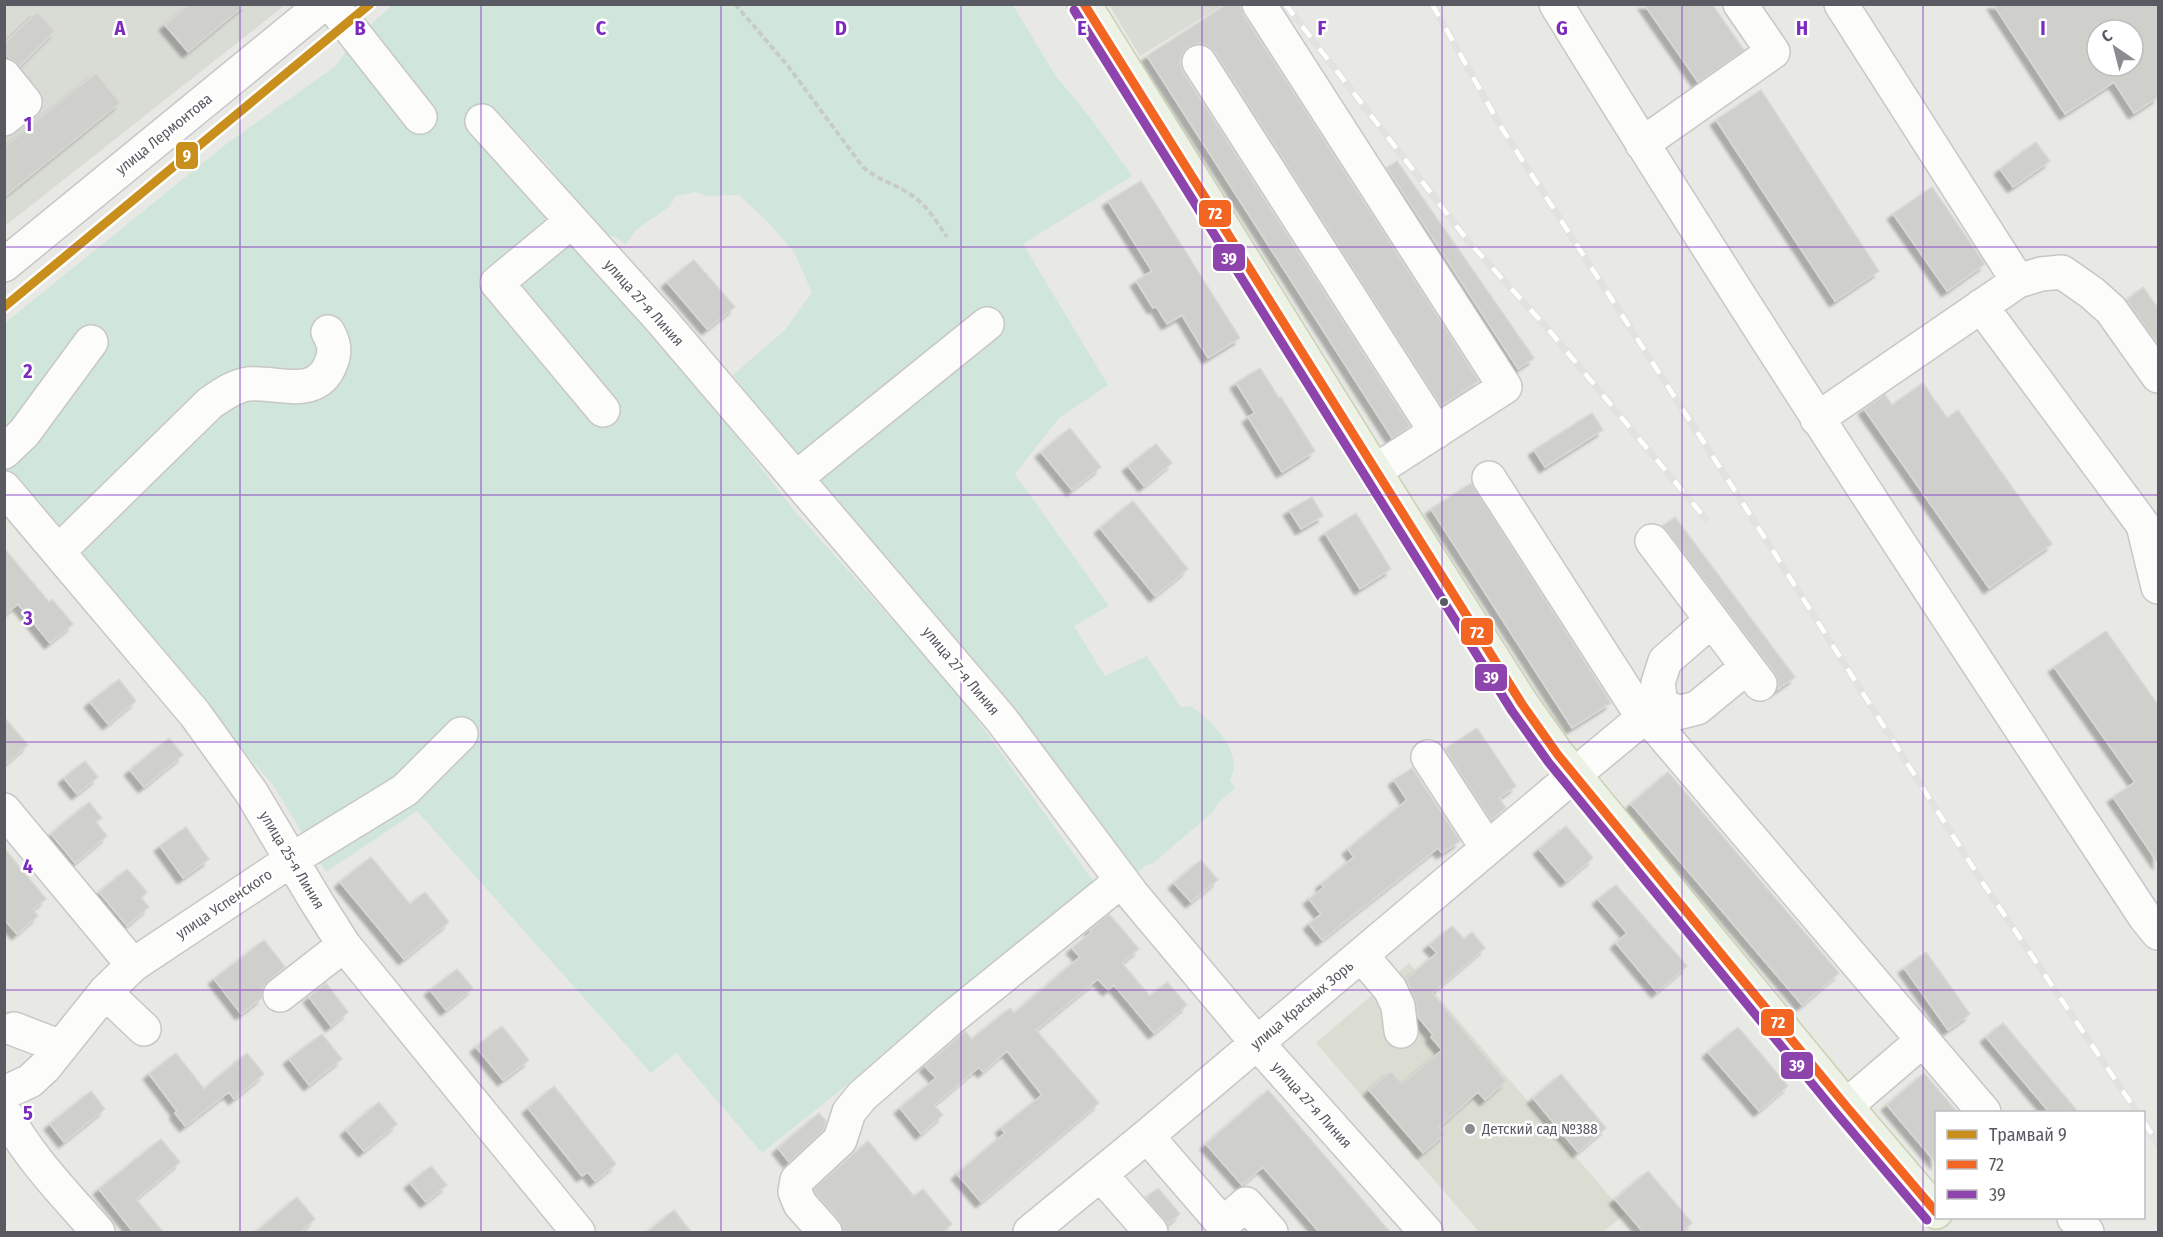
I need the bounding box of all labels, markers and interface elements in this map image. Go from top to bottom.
text: A [114,16,127,40]
text: B [354,16,366,40]
text: C [596,16,607,40]
text: D [835,16,847,40]
text: E [1077,16,1087,40]
text: F [1318,16,1327,40]
text: G [1556,16,1568,40]
text: H [1796,16,1808,40]
text: I [2040,16,2046,40]
north arrow [2085,18,2145,78]
text: С [2098,26,2116,46]
street label: улица Лермонтова [112,90,216,178]
text: 1 [24,112,32,136]
line badge: 9 [175,141,199,170]
text: 9 [183,146,191,165]
line badge: 72 [1198,199,1232,228]
text: 72 [1208,204,1223,223]
line badge: 39 [1212,243,1246,272]
text: 39 [1220,249,1237,268]
street label: улица 27-я Линия [600,256,688,350]
text: 2 [22,359,33,383]
unlabelled marker [1438,596,1450,608]
text: 3 [22,606,33,630]
line badge: 72 [1460,617,1494,646]
street label: улица 27-я Линия [919,623,1003,719]
text: 72 [1470,623,1485,642]
line badge: 39 [1474,663,1508,692]
text: 39 [1482,668,1499,687]
street label: улица 25-я Линия [256,808,328,912]
text: 4 [23,854,33,878]
street label: улица Успенского [172,865,276,943]
street label: улица Красных Зорь [1247,957,1357,1053]
line badge: 72 [1760,1008,1795,1037]
text: 72 [1771,1013,1786,1032]
line badge: 39 [1780,1051,1814,1080]
text: 39 [1788,1056,1805,1075]
street label: улица 27-я Линия [1268,1058,1356,1152]
text: 5 [23,1101,33,1125]
legend [1935,1111,2145,1219]
place label: Детский сад №388 [1481,1120,1598,1138]
marker: Детский сад №388 [1463,1122,1477,1136]
text: Трамвай 9 [1989,1124,2067,1146]
text: 72 [1989,1154,2004,1176]
text: 39 [1989,1184,2006,1206]

